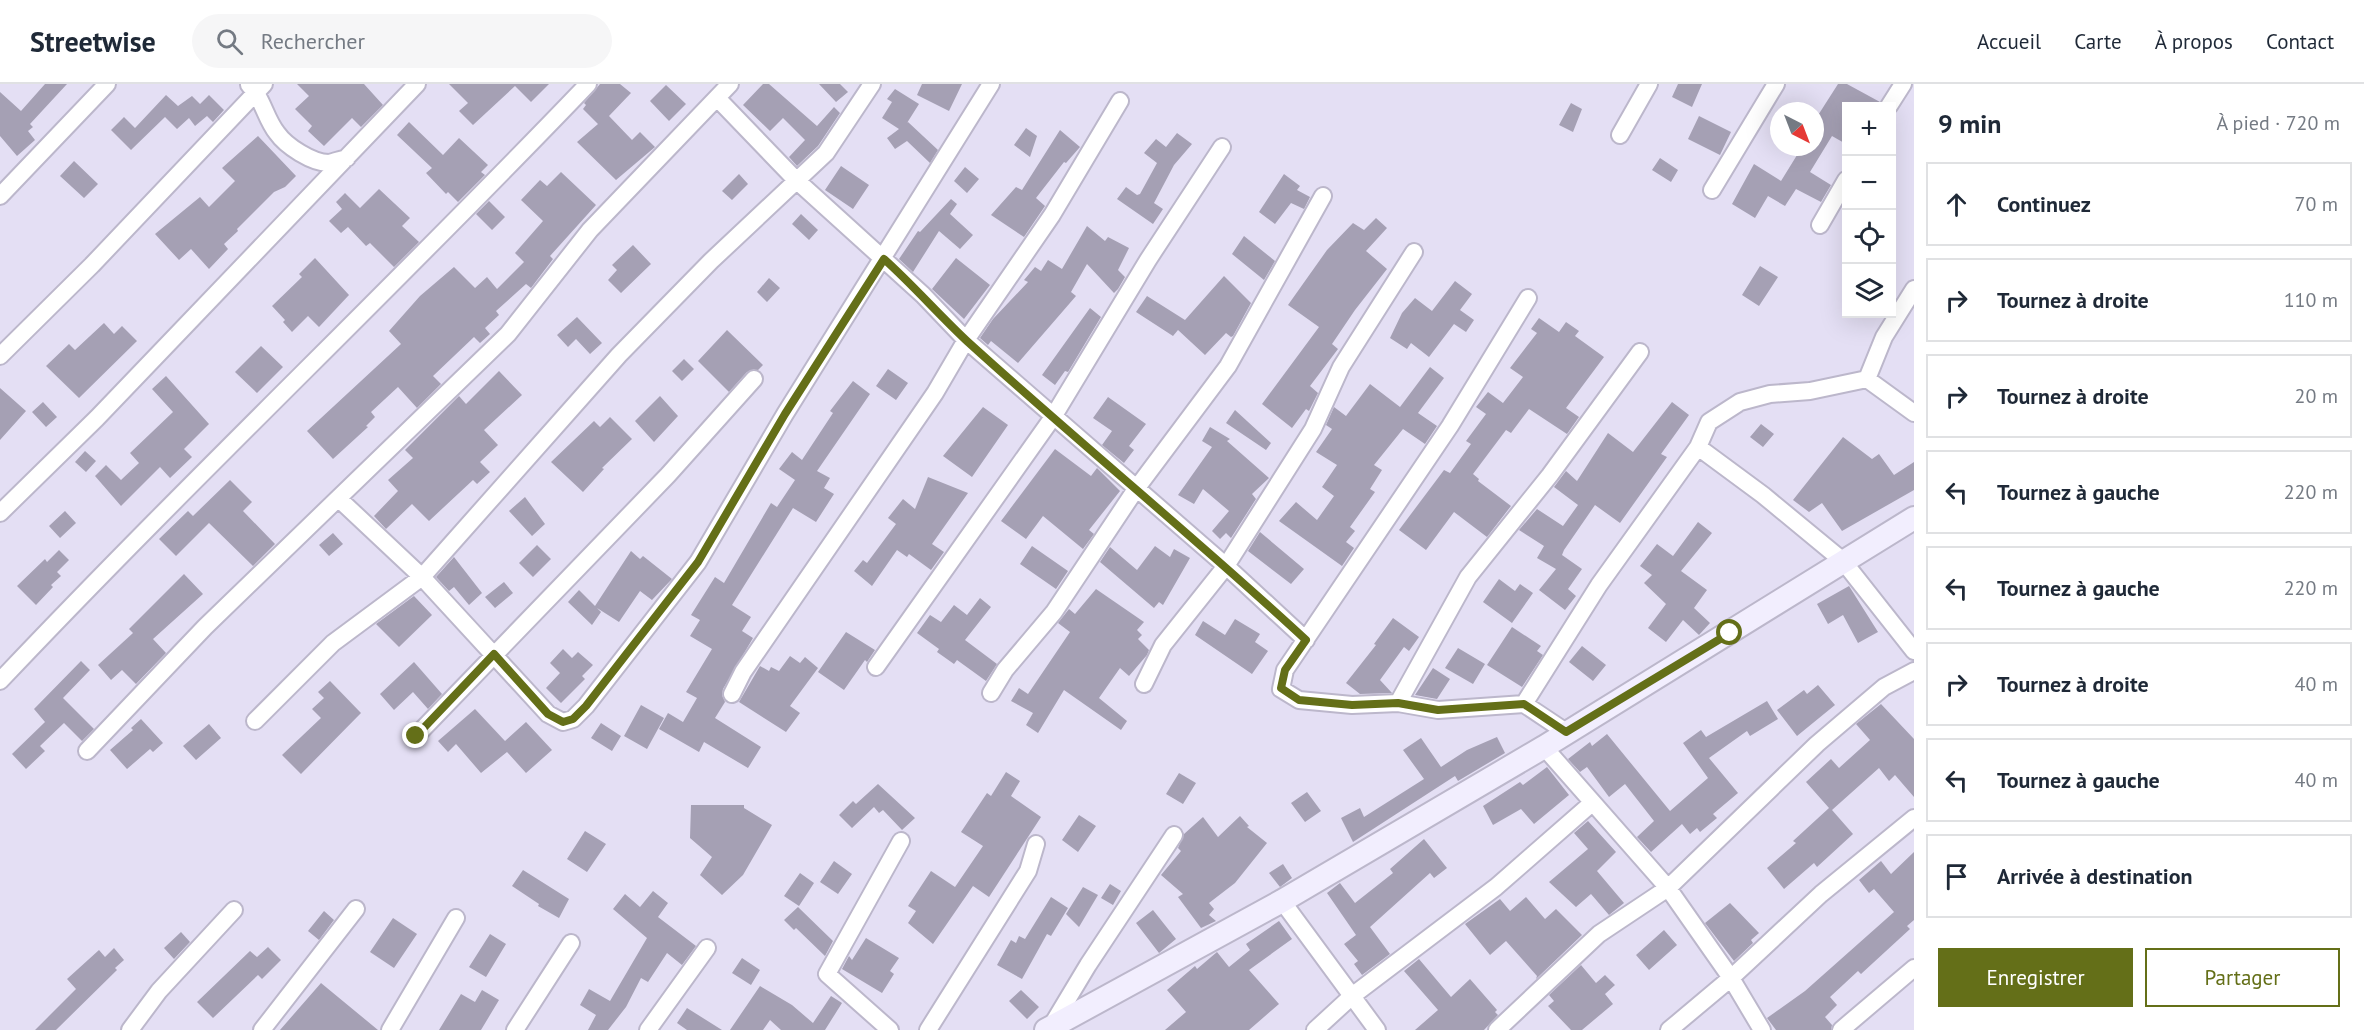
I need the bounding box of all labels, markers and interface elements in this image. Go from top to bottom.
search box [192,14,612,68]
text: Streetwise [30,23,156,60]
icon: search [213,25,246,58]
text: Rechercher [261,27,365,55]
text: Accueil [1977,28,2041,55]
text: Carte [2074,28,2122,55]
text: À propos [2155,28,2233,55]
text: Contact [2266,28,2334,55]
north arrow [1770,102,1824,156]
map controls [1842,102,1896,318]
button: + [1842,102,1896,156]
text: 9 min [1938,107,2001,140]
text: À pied · 720 m [2216,110,2340,136]
button: − [1842,156,1896,210]
icon: ahead [1940,188,1973,221]
text: Continuez [1997,190,2091,218]
text: 70 m [2295,191,2338,217]
button: locate [1842,210,1896,264]
button: layers [1842,264,1896,318]
icon: right [1940,284,1973,317]
text: Tournez à droite [1997,286,2149,314]
text: 110 m [2284,287,2338,313]
icon: right [1940,380,1973,413]
text: Tournez à droite [1997,382,2149,410]
text: 20 m [2295,383,2338,409]
icon: left [1940,476,1973,509]
text: Tournez à gauche [1997,478,2160,506]
text: 220 m [2284,479,2338,505]
icon: left [1940,572,1973,605]
text: Tournez à gauche [1997,574,2160,602]
text: 220 m [2284,575,2338,601]
route start [1716,619,1742,645]
icon: right [1940,668,1973,701]
text: Tournez à droite [1997,670,2149,698]
text: 40 m [2295,671,2338,697]
route end [402,722,428,748]
icon: left [1940,764,1973,797]
text: Tournez à gauche [1997,766,2160,794]
text: 40 m [2295,767,2338,793]
icon: arrive [1940,860,1973,893]
text: Arrivée à destination [1997,862,2193,890]
button: Enregistrer [1938,948,2133,1007]
button: Partager [2145,948,2340,1007]

